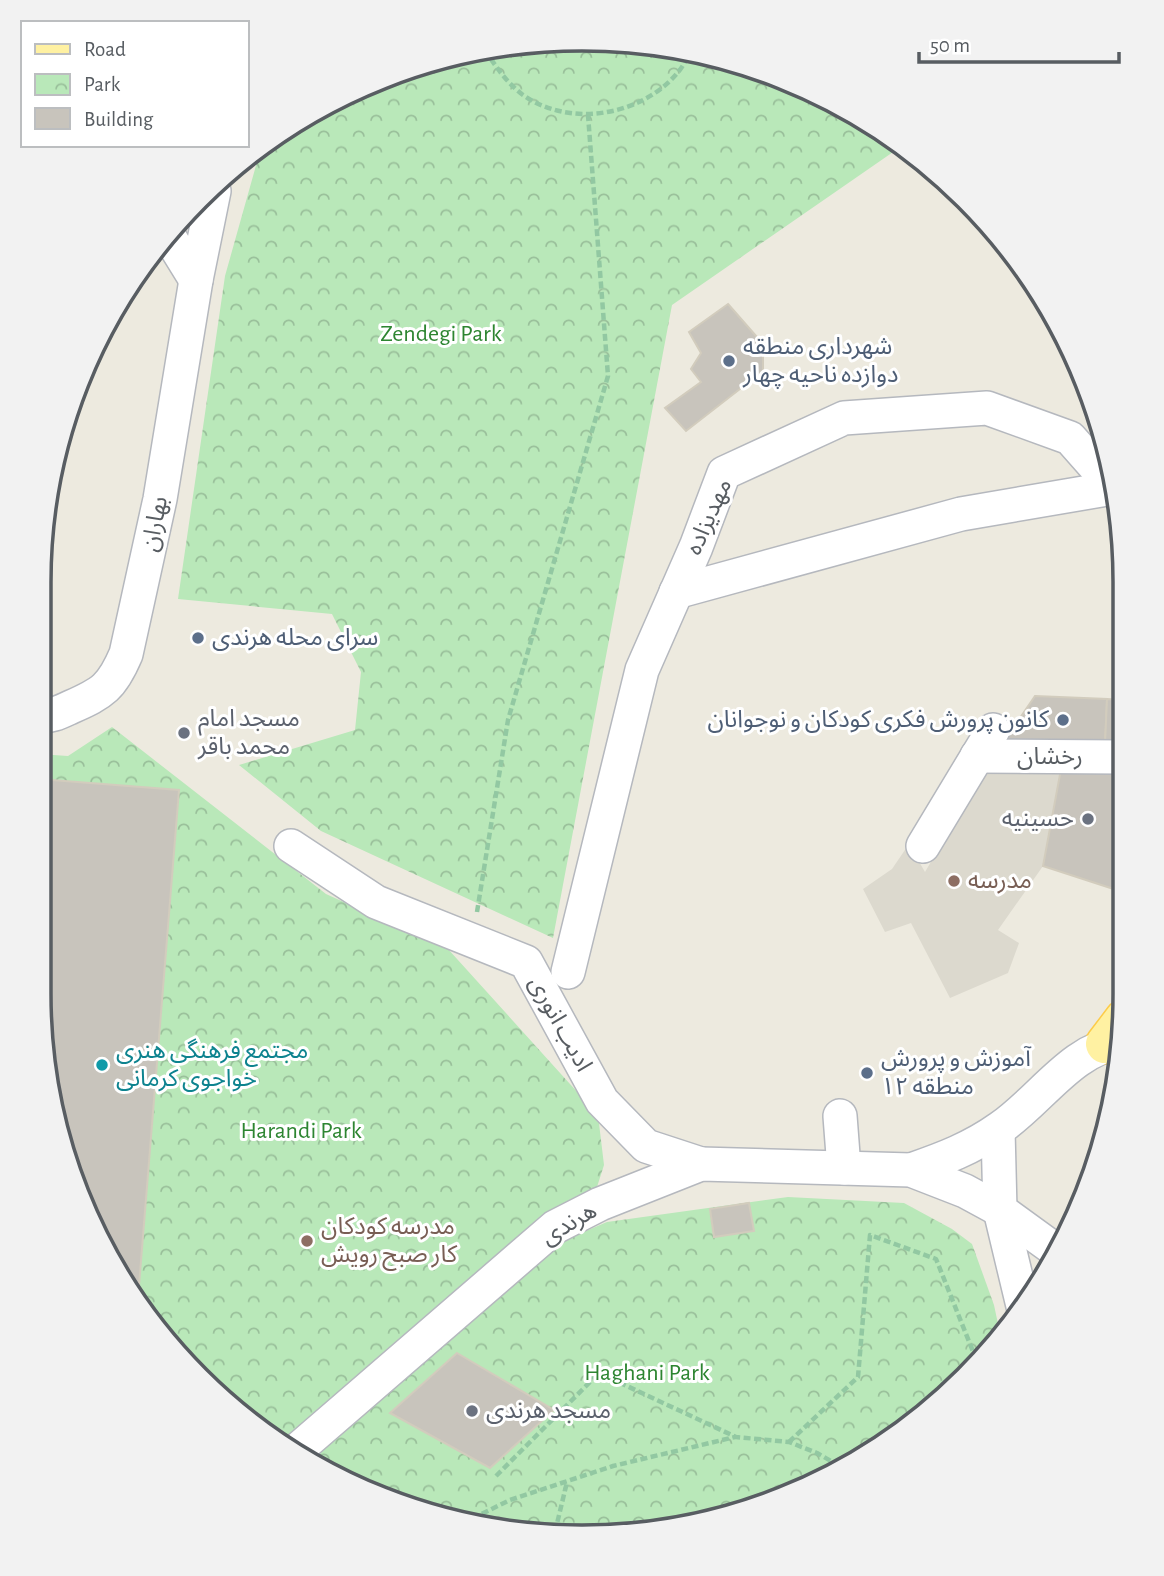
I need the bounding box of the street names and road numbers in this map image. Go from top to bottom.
street label: مهدیزاده [682,475,737,559]
street label: بهاران [138,494,173,554]
street label: رخشان [1017,745,1083,770]
street label: ادیب انوری [523,972,596,1076]
street label: هرندی [537,1198,601,1251]

